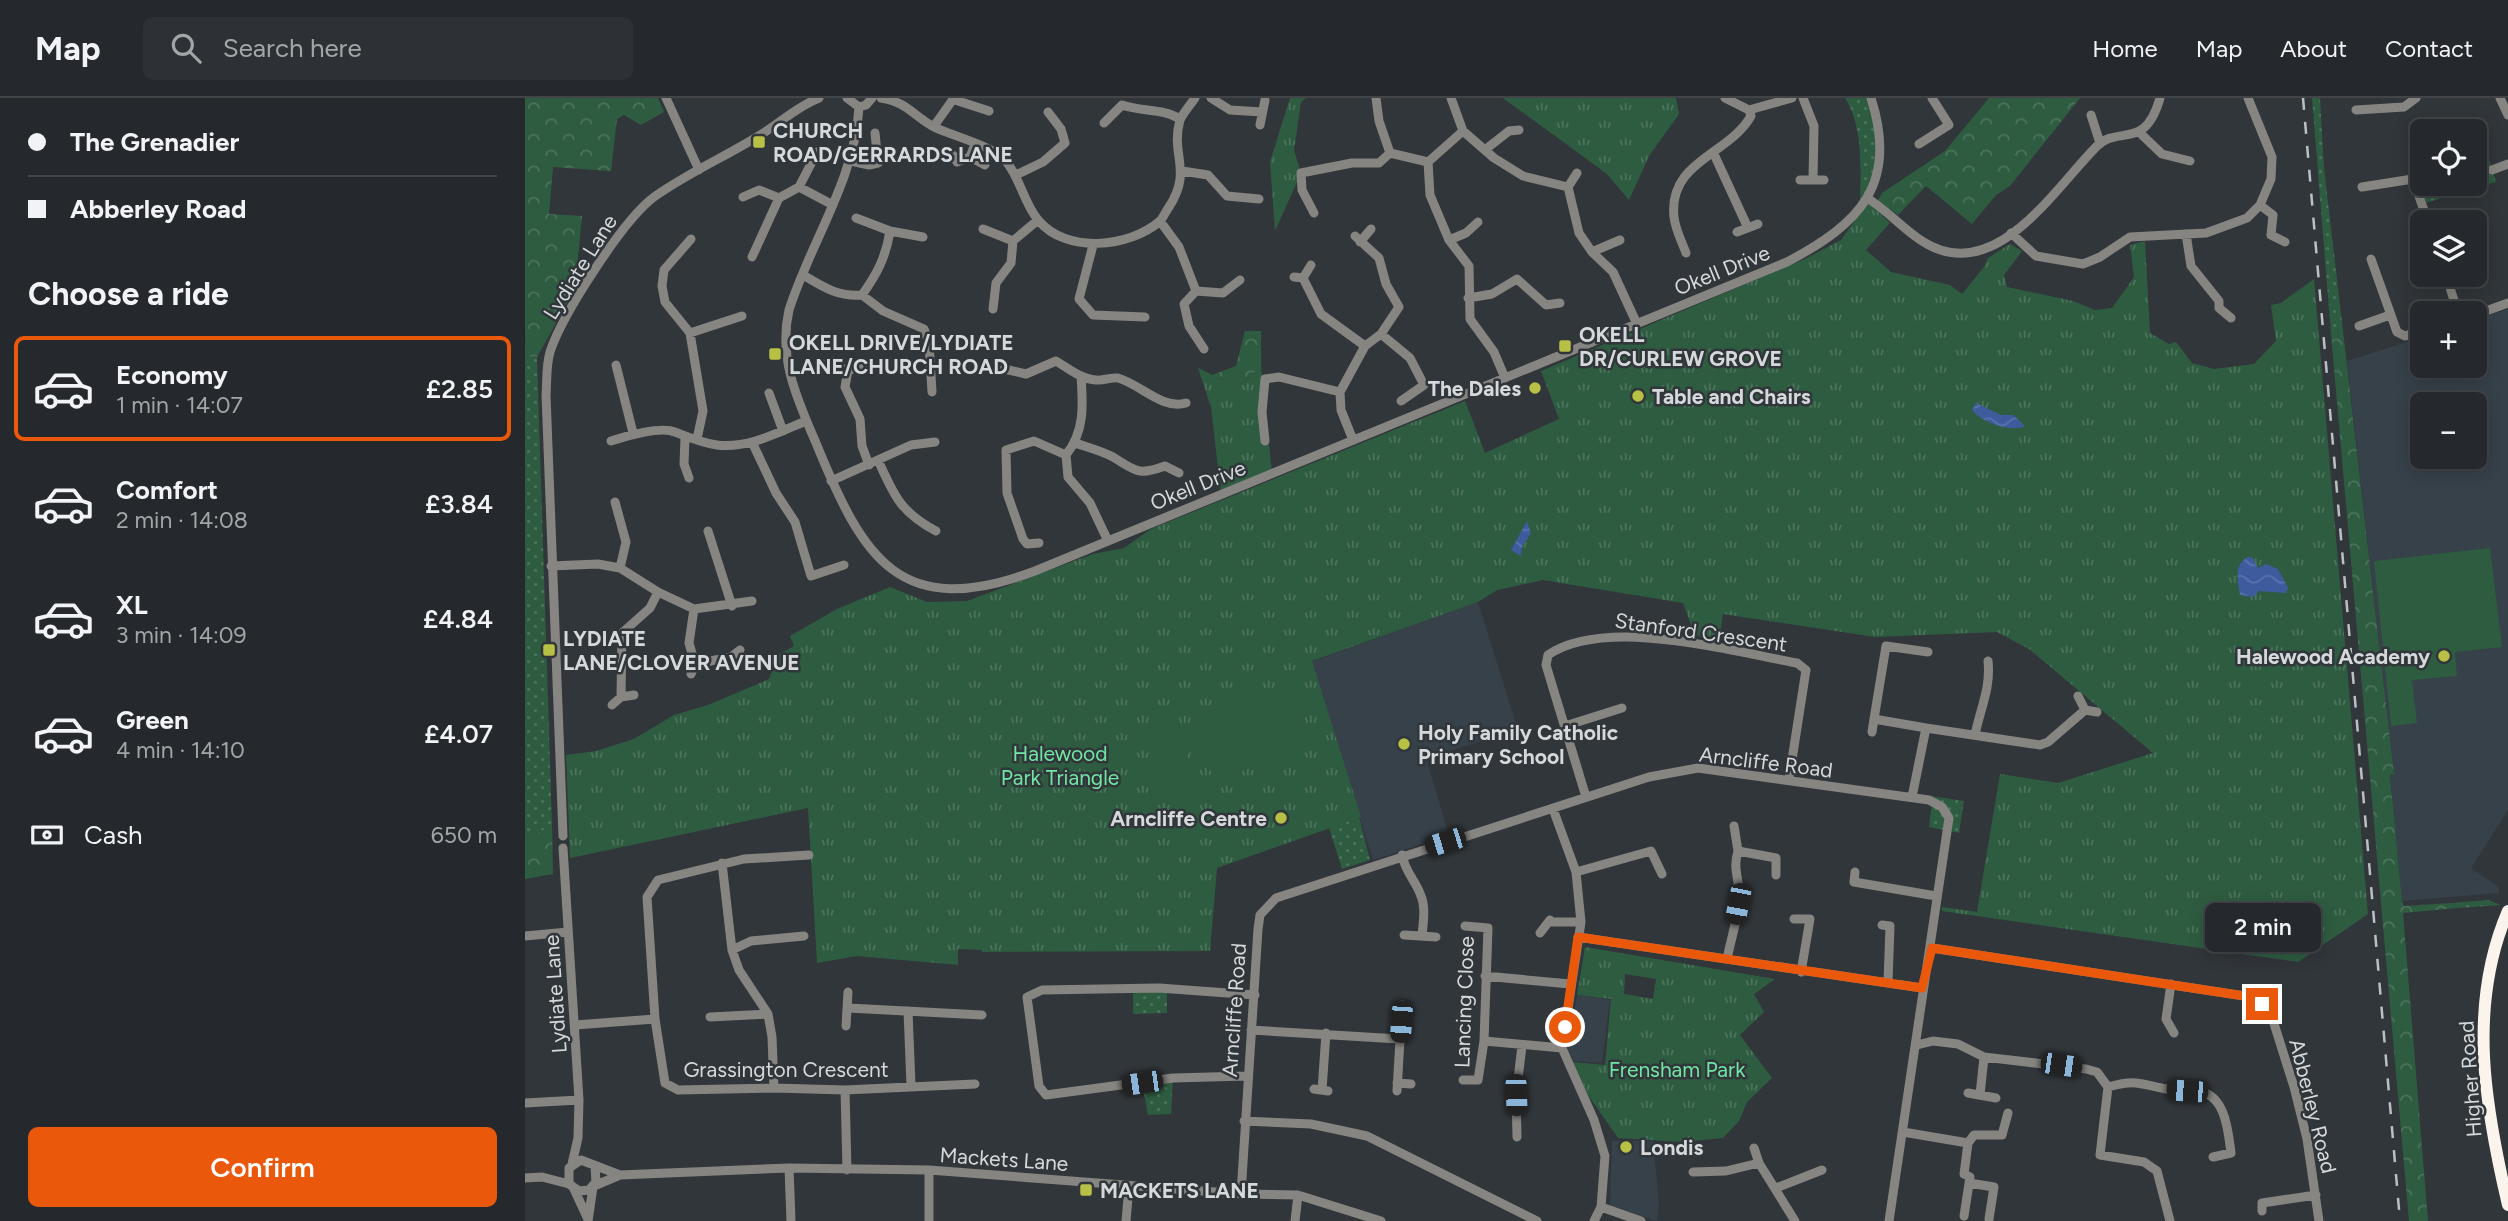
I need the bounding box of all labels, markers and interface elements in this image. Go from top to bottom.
search box [143,17,633,80]
text: Map [35,29,101,68]
icon: search [167,29,205,67]
text: Search here [223,32,362,64]
text: Home [2092,34,2158,63]
text: Map [2196,34,2242,63]
text: About [2280,34,2347,63]
text: Contact [2385,34,2473,63]
place label: CHURCH ROAD/GERRARDS LANE [773,118,1013,167]
map controls [2410,119,2487,469]
button: locate [2410,119,2487,196]
text: The Grenadier [70,126,239,158]
marker: CHURCH ROAD/GERRARDS LANE [751,134,767,150]
text: Abberley Road [70,193,246,225]
street label: Lydiate Lane [538,210,622,324]
button: layers [2410,210,2487,287]
street label: Okell Drive [1671,240,1773,300]
text: Choose a ride [28,275,229,313]
button: + [2410,301,2487,378]
place label: OKELL DR/CURLEW GROVE [1579,322,1782,371]
place label: OKELL DRIVE/LYDIATE LANE/CHURCH ROAD [789,330,1014,379]
marker: OKELL DR/CURLEW GROVE [1557,338,1573,354]
marker: OKELL DRIVE/LYDIATE LANE/CHURCH ROAD [767,346,783,362]
icon: car [32,357,95,420]
text: Economy [116,359,228,391]
text: £2.85 [426,373,493,405]
place label: The Dales [1428,376,1521,401]
marker: The Dales [1527,380,1543,396]
place label: Table and Chairs [1652,384,1811,409]
marker: Table and Chairs [1630,388,1646,404]
text: 1 min · 14:07 [116,391,243,419]
button: − [2410,392,2487,469]
street label: Okell Drive [1147,455,1249,515]
icon: car [32,472,95,535]
text: Comfort [116,474,218,506]
text: £3.84 [425,488,493,520]
text: 2 min · 14:08 [116,506,248,534]
icon: car [32,587,95,650]
text: XL [116,589,148,621]
text: £4.84 [423,603,493,635]
street label: Stanford Crescent [1613,608,1789,656]
text: 3 min · 14:09 [116,621,247,649]
place label: LYDIATE LANE/CLOVER AVENUE [563,626,800,675]
marker: LYDIATE LANE/CLOVER AVENUE [541,642,557,658]
place label: Halewood Academy [2236,644,2431,669]
marker: Halewood Academy [2436,648,2452,664]
icon: car [32,702,95,765]
text: Green [116,704,189,736]
text: £4.07 [424,718,493,750]
place label: Holy Family Catholic Primary School [1418,720,1619,769]
text: 4 min · 14:10 [116,736,245,764]
marker: Holy Family Catholic Primary School [1396,736,1412,752]
park label: Halewood Park Triangle [1001,741,1119,790]
street label: Arncliffe Road [1698,741,1834,783]
place label: Arncliffe Centre [1110,806,1267,831]
marker: Arncliffe Centre [1273,810,1289,826]
icon: cash [28,816,66,854]
text: Cash [84,819,143,851]
text: 650 m [431,821,497,849]
car [1422,826,1469,858]
car [1724,881,1753,927]
callout: 2 min [2204,902,2320,951]
text: 2 min [2234,913,2292,941]
street label: Lydiate Lane [538,934,572,1054]
street label: Lancing Close [1449,936,1479,1068]
street label: Arncliffe Road [1217,942,1251,1078]
route end [2246,988,2278,1020]
car [1390,1000,1413,1044]
route start [1549,1011,1581,1043]
street label: Higher Road [2453,1020,2487,1138]
street label: Abberley Road [2284,1036,2342,1176]
car [2039,1052,2084,1078]
street label: Grassington Crescent [683,1057,889,1082]
park label: Frensham Park [1609,1057,1746,1082]
car [1120,1070,1165,1096]
car [1505,1074,1528,1116]
car [2166,1079,2209,1103]
button: Confirm [28,1127,497,1207]
place label: Londis [1640,1135,1703,1160]
marker: Londis [1618,1139,1634,1155]
street label: Mackets Lane [939,1142,1069,1176]
place label: MACKETS LANE [1100,1178,1259,1203]
marker: MACKETS LANE [1078,1182,1094,1198]

